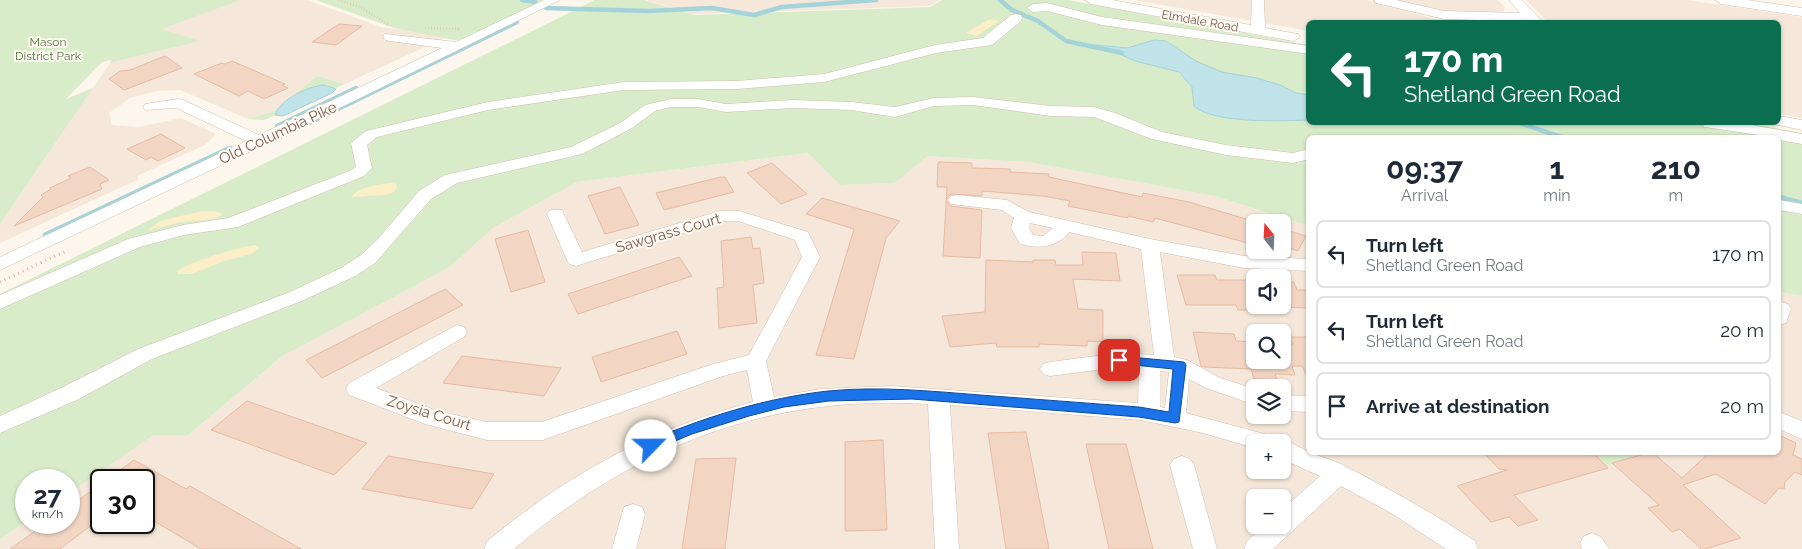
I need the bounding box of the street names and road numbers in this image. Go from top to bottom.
street label: Elmdale Road [1160,7,1240,35]
street label: Old Columbia Pike [216,98,340,168]
street label: Sawgrass Court [613,209,723,257]
street label: Zoysia Court [385,392,473,434]

